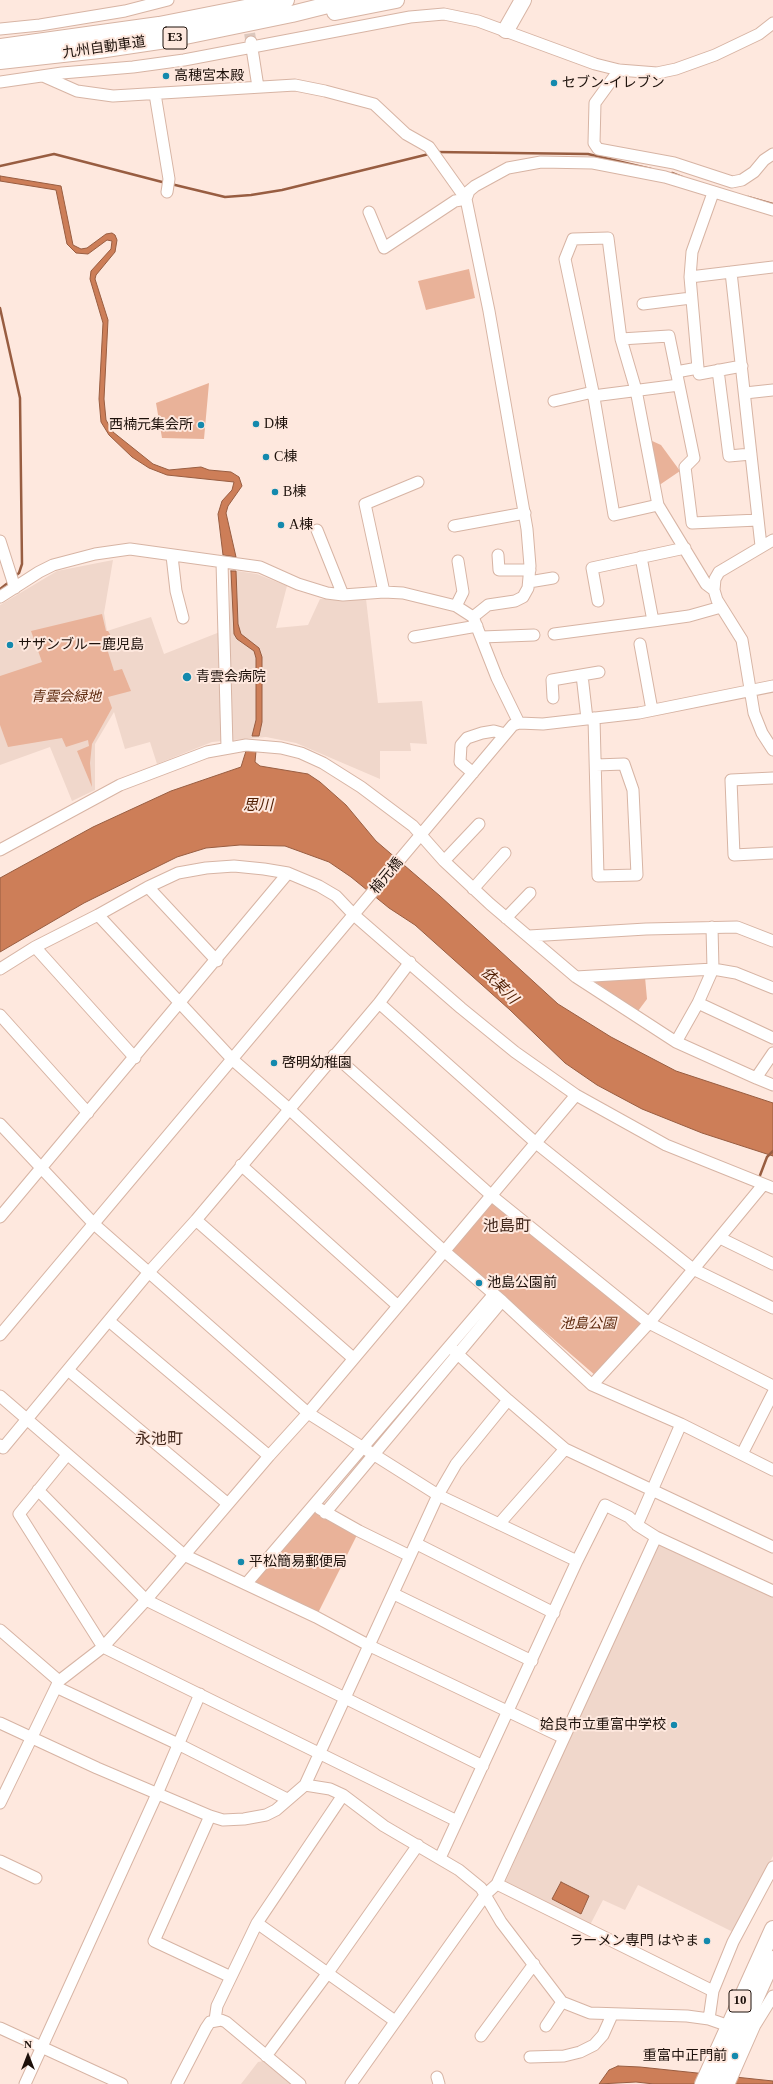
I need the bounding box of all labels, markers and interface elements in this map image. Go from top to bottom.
road number: E3 [163,27,187,49]
street label: 九州自動車道 [61,34,147,62]
place label: 高穂宮本殿 [174,68,244,84]
marker: 高穂宮本殿 [161,71,171,81]
place label: セブン-イレブン [562,75,665,91]
marker: セブン-イレブン [549,78,559,88]
place label: D棟 [264,416,288,432]
place label: 西楠元集会所 [109,417,193,433]
marker: D棟 [251,419,261,429]
marker: 西楠元集会所 [196,420,206,430]
place label: C棟 [274,449,297,465]
marker: C棟 [261,452,271,462]
place label: B棟 [283,484,306,500]
marker: B棟 [270,487,280,497]
place label: A棟 [289,517,313,533]
marker: A棟 [276,520,286,530]
place label: サザンブルー鹿児島 [18,637,144,653]
marker: サザンブルー鹿児島 [5,640,15,650]
place label: 青雲会病院 [196,669,266,685]
marker: 青雲会病院 [181,671,193,683]
park label: 青雲会緑地 [31,689,101,705]
water label: 思川 [243,797,273,815]
street label: 楠元橋 [367,855,407,897]
water label: 依某川 [477,964,521,1008]
place label: 啓明幼稚園 [282,1055,352,1071]
marker: 啓明幼稚園 [269,1058,279,1068]
district label: 池島町 [483,1217,531,1237]
place label: 池島公園前 [487,1275,557,1291]
marker: 池島公園前 [474,1278,484,1288]
park label: 池島公園 [560,1316,616,1332]
district label: 永池町 [135,1430,183,1450]
place label: 平松簡易郵便局 [249,1554,347,1570]
marker: 平松簡易郵便局 [236,1557,246,1567]
place label: 姶良市立重富中学校 [540,1717,666,1733]
marker: 姶良市立重富中学校 [669,1720,679,1730]
place label: ラーメン専門 はやま [570,1933,699,1949]
marker: ラーメン専門 はやま [702,1936,712,1946]
road number: 10 [729,1990,751,2012]
north arrow [8,2036,48,2076]
text: N [24,2038,32,2050]
place label: 重富中正門前 [643,2048,727,2064]
marker: 重富中正門前 [730,2051,740,2061]

